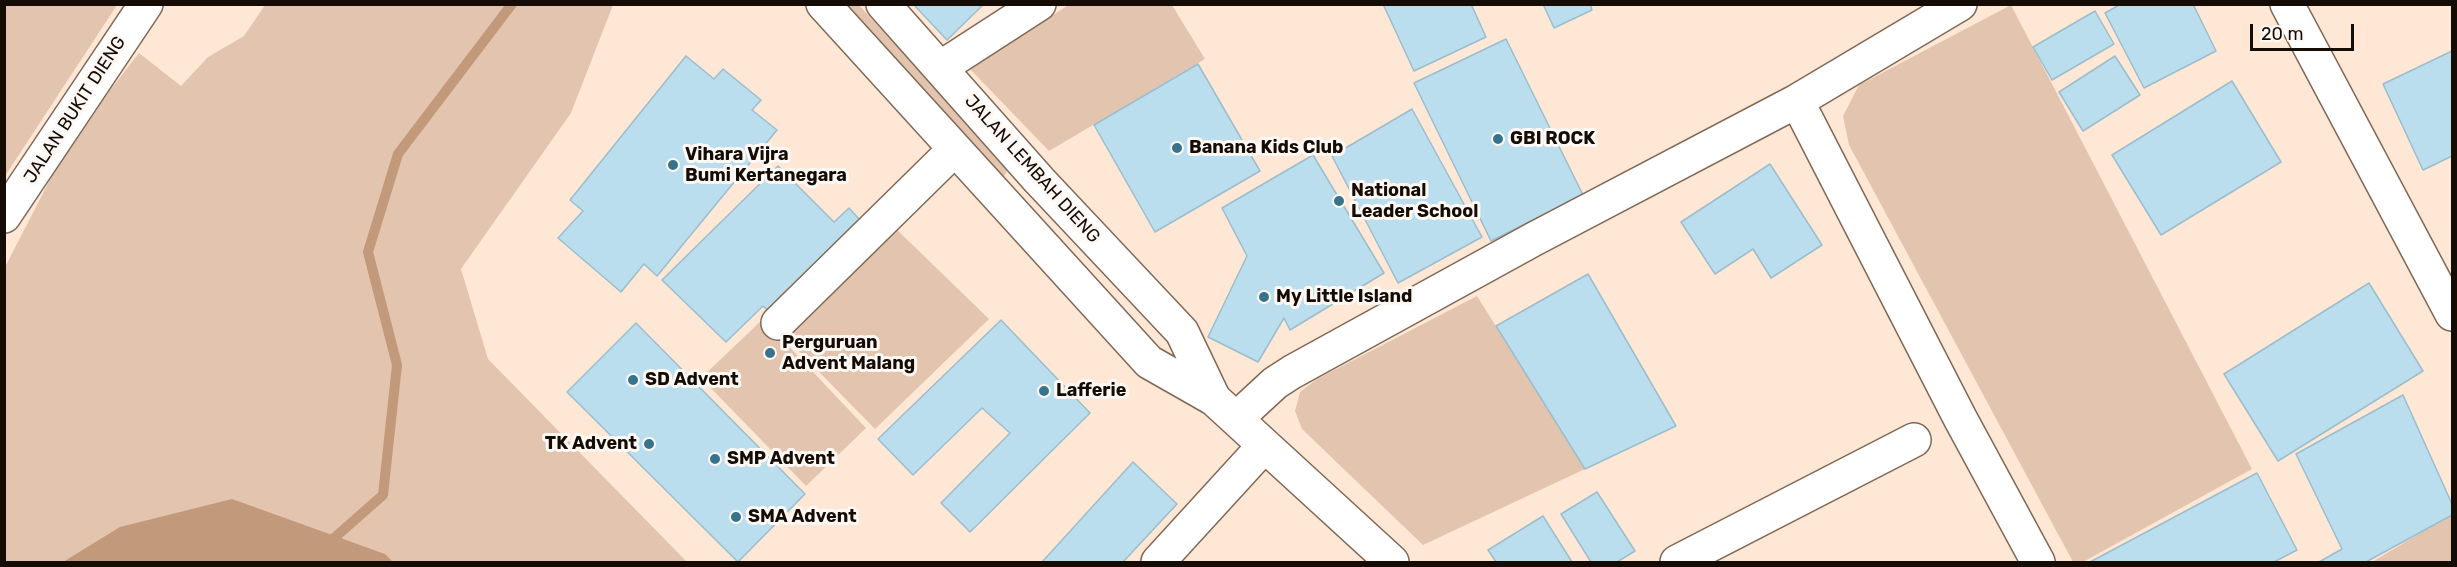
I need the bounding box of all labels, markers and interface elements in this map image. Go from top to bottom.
scale bar [2253,12,2356,50]
text: 20 m [2261,23,2303,45]
street label: JALAN BUKIT DIENG [19,33,131,187]
street label: JALAN LEMBAH DIENG [960,90,1104,248]
place label: GBI ROCK [1510,128,1595,150]
marker: GBI ROCK [1491,132,1505,146]
place label: Banana Kids Club [1189,137,1343,159]
marker: Banana Kids Club [1170,141,1184,155]
place label: Vihara Vijra Bumi Kertanegara [685,144,847,186]
marker: Vihara Vijra Bumi Kertanegara [666,158,680,172]
place label: National Leader School [1351,180,1478,222]
marker: National Leader School [1332,194,1346,208]
place label: My Little Island [1276,286,1412,308]
marker: My Little Island [1257,290,1271,304]
place label: Perguruan Advent Malang [782,332,915,374]
marker: Perguruan Advent Malang [763,346,777,360]
place label: SD Advent [645,369,739,391]
marker: SD Advent [626,373,640,387]
place label: Lafferie [1056,380,1126,402]
marker: Lafferie [1037,384,1051,398]
place label: TK Advent [545,433,637,455]
marker: TK Advent [642,437,656,451]
place label: SMP Advent [727,448,835,470]
marker: SMP Advent [708,452,722,466]
place label: SMA Advent [748,506,857,528]
marker: SMA Advent [729,510,743,524]

